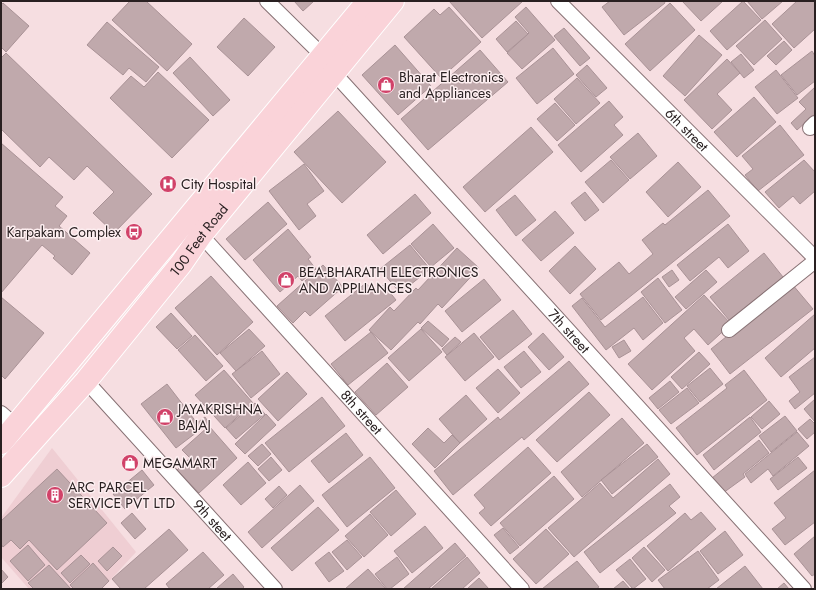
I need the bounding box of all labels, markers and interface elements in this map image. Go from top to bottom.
place label: Bharat Electronics and Appliances [399,67,504,103]
shop icon: Bharat Electronics and Appliances [376,75,396,95]
street label: 6th street [660,103,713,156]
hospital icon: City Hospital [158,174,178,194]
place label: City Hospital [181,174,256,194]
street label: 100 Feet Road [165,200,233,281]
place label: Karpakam Complex [7,222,121,242]
bus stop icon: Karpakam Complex [124,222,144,242]
place label: BEA-BHARATH ELECTRONICS AND APPLIANCES [299,262,479,298]
shop icon: BEA-BHARATH ELECTRONICS AND APPLIANCES [276,270,296,290]
street label: 7th street [544,304,595,358]
street label: 8th street [336,385,388,439]
place label: JAYAKRISHNA BAJAJ [176,399,263,435]
shop icon: JAYAKRISHNA BAJAJ [155,407,175,427]
shop icon: MEGAMART [120,453,140,473]
place label: MEGAMART [143,453,217,473]
place label: ARC PARCEL SERVICE PVT LTD [68,477,175,513]
building icon: ARC PARCEL SERVICE PVT LTD [45,485,65,505]
street label: 9th steet [188,495,237,546]

